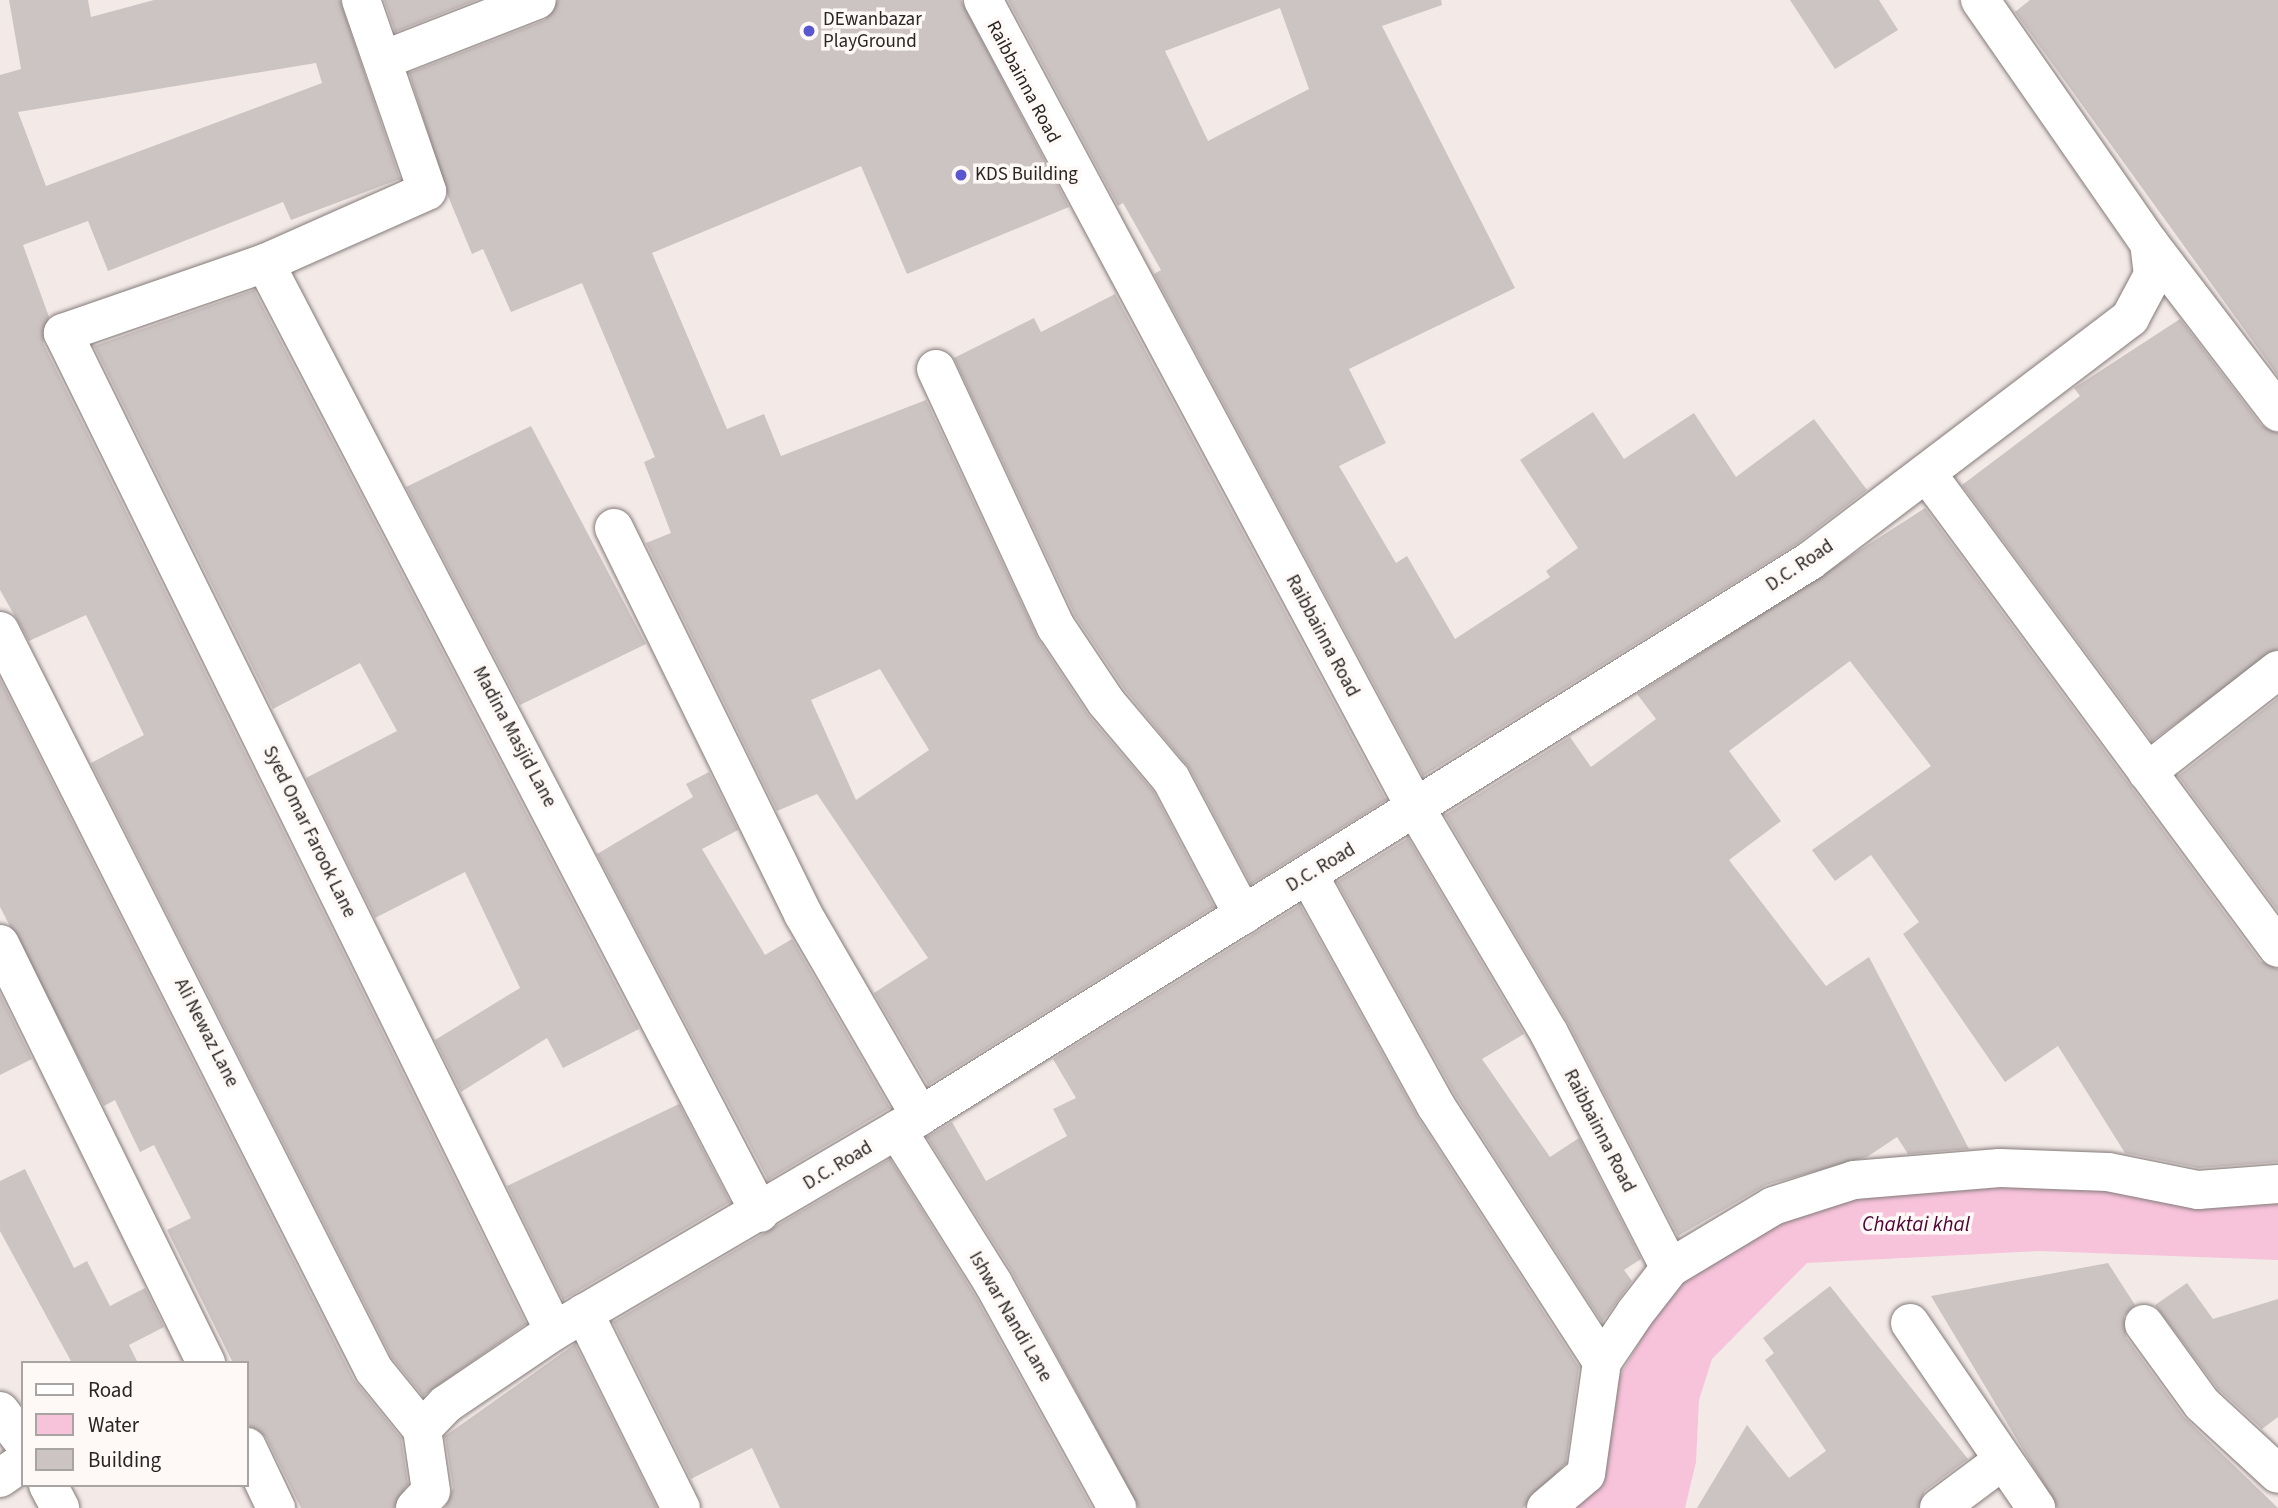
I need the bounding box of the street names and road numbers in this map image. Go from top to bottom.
street label: Raibbainna Road [981,17,1065,147]
street label: D.C. Road [1762,535,1838,597]
street label: Raibbainna Road [1280,571,1364,701]
street label: Madina Masjid Lane [467,663,561,811]
street label: Syed Omar Farook Lane [258,742,360,922]
street label: D.C. Road [1282,839,1360,897]
street label: Ali Newaz Lane [169,975,243,1091]
street label: Raibbainna Road [1558,1066,1640,1196]
street label: D.C. Road [799,1137,877,1195]
street label: Ishwar Nandi Lane [963,1248,1057,1386]

